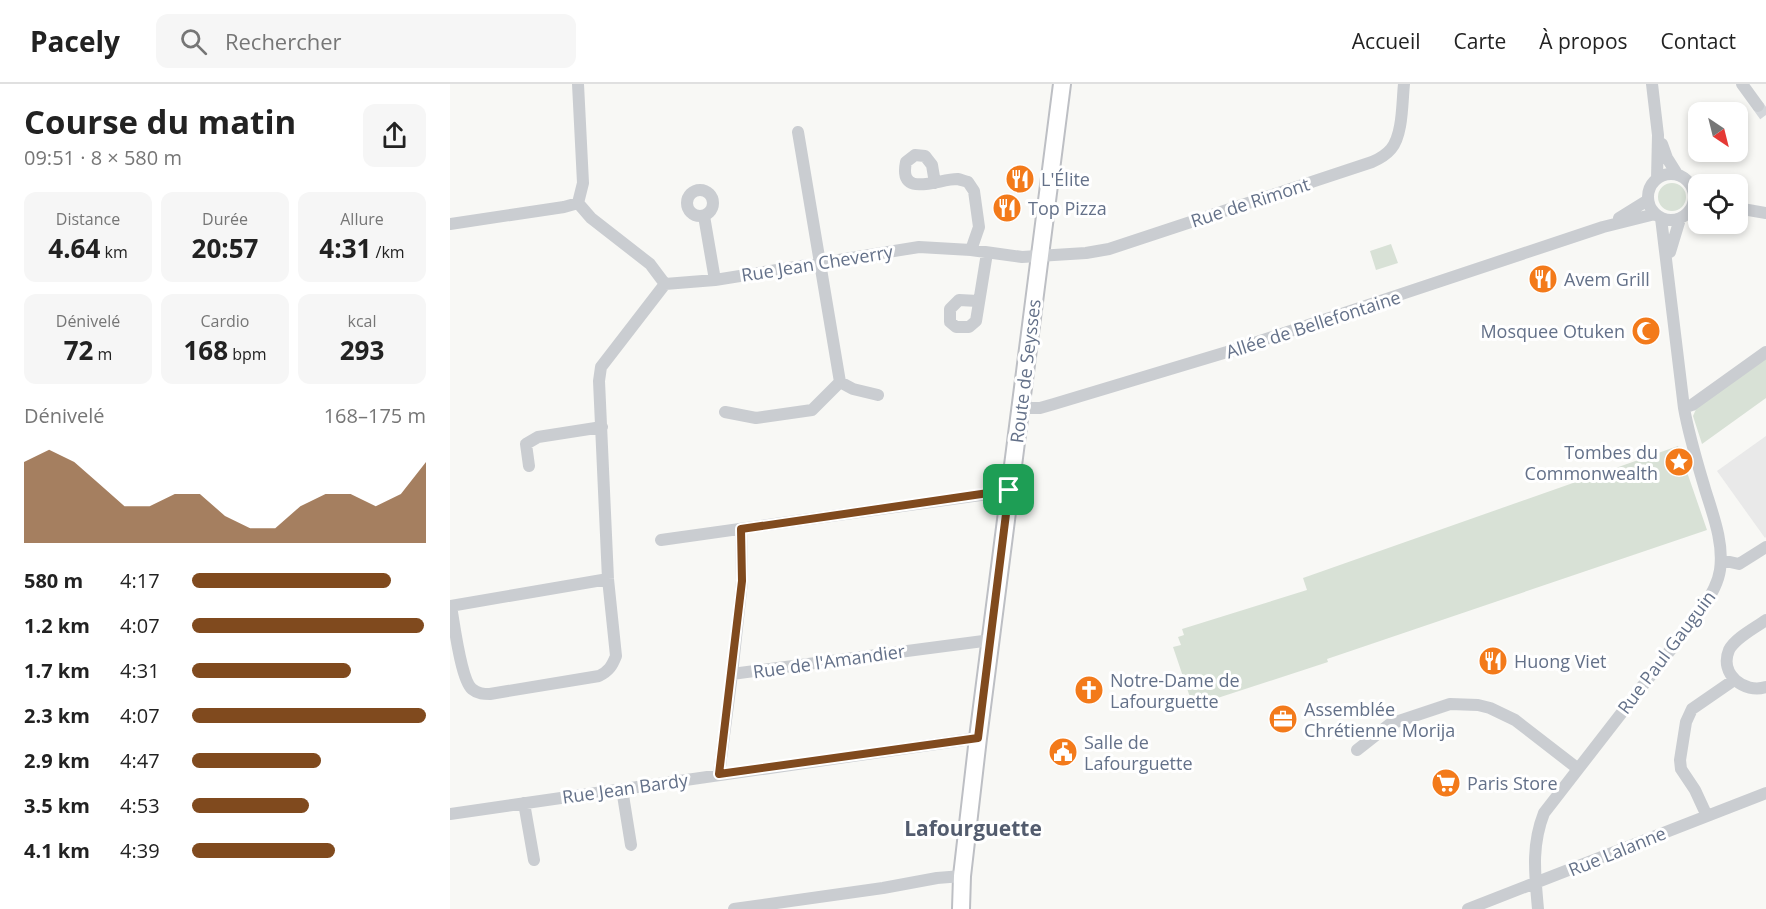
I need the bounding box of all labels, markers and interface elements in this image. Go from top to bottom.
search box [156,14,576,68]
text: Pacely [30,22,120,60]
icon: search [177,25,210,58]
text: Rechercher [225,26,342,56]
text: Accueil [1352,27,1420,55]
text: Carte [1453,27,1506,55]
text: À propos [1539,27,1628,55]
text: Contact [1661,27,1736,55]
text: Course du matin [24,99,296,144]
north arrow [1688,102,1748,162]
map controls [1688,102,1748,234]
button: share [363,104,426,167]
text: 09:51 · 8 × 580 m [24,144,182,171]
restaurant icon: L'Élite [1004,163,1036,195]
place label: L'Élite [1041,167,1090,191]
street label: Rue de Rimont [1188,172,1312,232]
button: locate [1688,174,1748,234]
restaurant icon: Top Pizza [991,192,1023,224]
place label: Top Pizza [1028,196,1107,220]
text: Distance [56,208,120,230]
text: Durée [202,208,248,230]
text: Allure [340,208,384,230]
text: 4.64 [48,230,100,266]
text: 20:57 [192,230,258,266]
text: 4:31 [319,230,371,266]
street label: Rue Jean Cheverry [740,239,895,287]
text: km [100,241,128,263]
text: /km [371,241,405,263]
restaurant icon: Avem Grill [1527,263,1559,295]
place label: Avem Grill [1564,267,1650,291]
street label: Allée de Bellefontaine [1223,284,1403,364]
street label: Route de Seysses [1004,298,1046,444]
text: Dénivelé [56,310,120,332]
text: Cardio [201,310,249,332]
text: kcal [348,310,377,332]
mosque icon: Mosquee Otuken [1630,315,1662,347]
place label: Mosquee Otuken [1480,319,1625,343]
text: 72 [64,332,93,368]
text: 168 [183,332,228,368]
text: 293 [340,332,384,368]
text: m [93,343,112,365]
text: bpm [228,343,267,365]
text: Dénivelé [24,402,105,429]
text: 168–175 m [324,402,426,429]
place label: Tombes du Commonwealth [1525,440,1658,485]
place icon: Tombes du Commonwealth [1663,446,1695,478]
pin [983,464,1034,515]
icon: arrive [992,473,1025,506]
text: 580 m [24,567,83,594]
text: 4:17 [120,567,160,594]
street label: Rue Paul Gauguin [1612,585,1720,719]
text: 1.2 km [24,612,90,639]
text: 4:07 [120,612,160,639]
street label: Rue de l'Amandier [751,638,907,684]
restaurant icon: Huong Viet [1477,645,1509,677]
place label: Huong Viet [1514,649,1606,673]
text: 1.7 km [24,657,90,684]
text: 4:31 [120,657,160,684]
place label: Notre-Dame de Lafourguette [1110,668,1240,713]
church icon: Notre-Dame de Lafourguette [1073,674,1105,706]
place label: Assemblée Chrétienne Morija [1304,697,1455,742]
text: 2.3 km [24,702,90,729]
text: 4:07 [120,702,160,729]
office icon: Assemblée Chrétienne Morija [1267,703,1299,735]
place label: Salle de Lafourguette [1084,730,1193,775]
public building icon: Salle de Lafourguette [1047,736,1079,768]
text: 2.9 km [24,747,90,774]
text: 4:47 [120,747,160,774]
street label: Rue Jean Bardy [561,767,690,809]
supermarket icon: Paris Store [1430,767,1462,799]
place label: Paris Store [1467,771,1558,795]
text: 3.5 km [24,792,90,819]
text: 4:53 [120,792,160,819]
district label: Lafourguette [904,814,1042,842]
street label: Rue Lalanne [1565,821,1669,881]
text: 4.1 km [24,837,90,864]
text: 4:39 [120,837,160,864]

